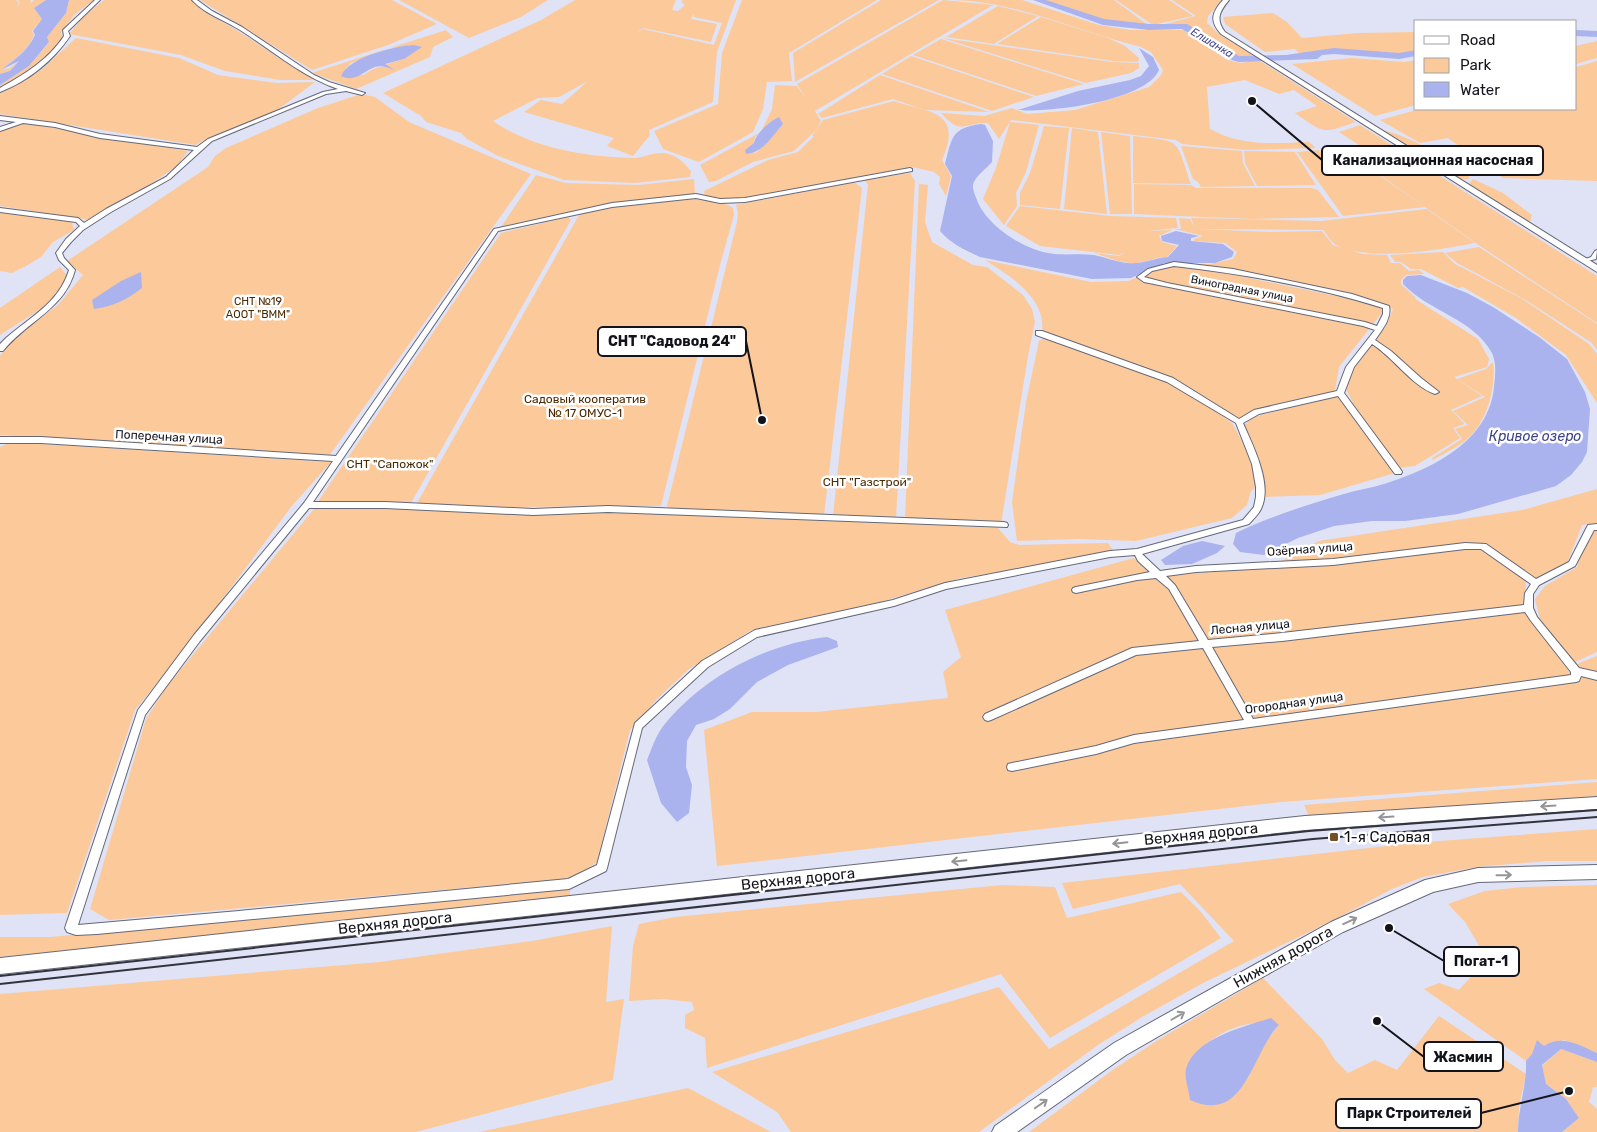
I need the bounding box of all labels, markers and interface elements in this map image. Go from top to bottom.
legend [1414,20,1577,110]
water label: Елшанка [1188,25,1236,61]
text: Road [1460,31,1496,49]
text: Park [1460,56,1491,74]
text: Water [1460,81,1500,99]
callout: Канализационная насосная [1322,146,1543,175]
text: Канализационная насосная [1332,152,1534,169]
street label: Виноградная улица [1190,273,1294,305]
park label: СНТ №19 АООТ "ВММ" [226,295,290,321]
callout: СНТ "Садовод 24" [598,327,746,356]
text: СНТ "Садовод 24" [608,333,736,350]
park label: Садовый кооператив № 17 ОМУС-1 [524,392,646,420]
street label: Поперечная улица [115,427,223,447]
water label: Кривое озеро [1489,428,1581,445]
park label: СНТ "Сапожок" [347,457,433,471]
park label: СНТ "Газстрой" [823,475,911,489]
street label: Озёрная улица [1267,539,1353,559]
street label: Лесная улица [1210,617,1290,637]
street label: Огородная улица [1244,689,1344,717]
one-way arrow [1541,802,1557,811]
one-way arrow [1378,813,1394,822]
street label: Верхняя дорога [1143,819,1259,849]
place label: 1-я Садовая [1344,828,1430,846]
marker: 1-я Садовая [1328,831,1340,843]
one-way arrow [1112,838,1128,848]
one-way arrow [951,856,967,866]
street label: Верхняя дорога [740,864,856,894]
one-way arrow [1496,870,1512,879]
street label: Верхняя дорога [337,908,453,938]
one-way arrow [1343,916,1358,926]
street label: Нижняя дорога [1230,922,1336,992]
callout: Погат-1 [1444,947,1519,976]
text: Погат-1 [1454,953,1508,970]
one-way arrow [1170,1011,1184,1021]
callout: Жасмин [1424,1042,1503,1071]
text: Жасмин [1433,1049,1493,1066]
one-way arrow [1034,1099,1048,1109]
callout: Парк Строителей [1336,1099,1481,1128]
text: Парк Строителей [1347,1105,1471,1122]

